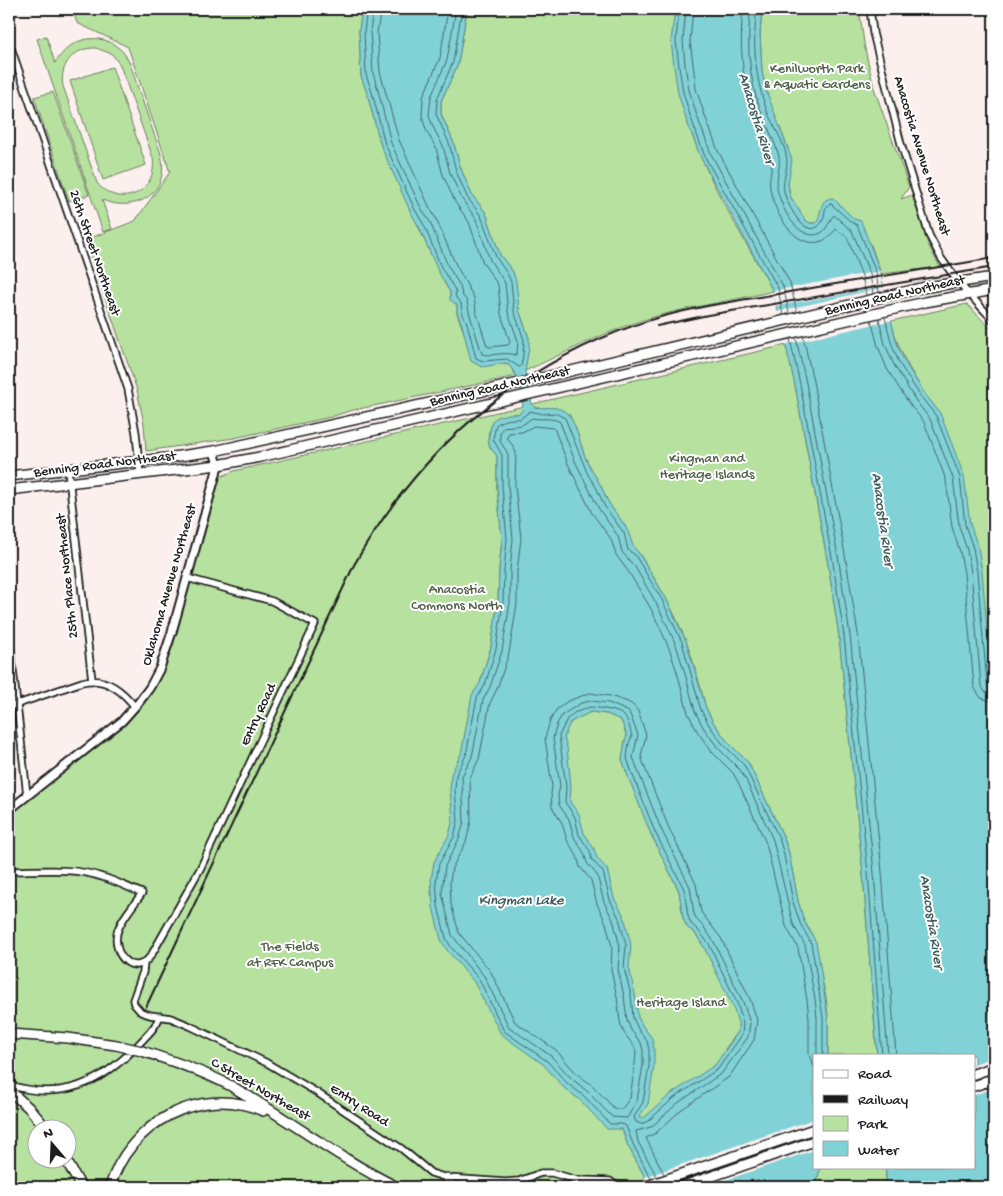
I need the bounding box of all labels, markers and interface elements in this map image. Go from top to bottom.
park label: Kenilworth Park & Aquatic Gardens [764,61,871,94]
water label: Anacostia River [734,71,779,169]
street label: Anacostia Avenue Northeast [889,74,954,239]
street label: 26th Street Northeast [65,188,124,319]
street label: Benning Road Northeast [822,271,968,321]
street label: Benning Road Northeast [427,362,573,412]
street label: Benning Road Northeast [32,448,178,482]
park label: Kingman and Heritage Islands [660,451,755,484]
water label: Anacostia River [866,472,898,571]
street label: Oklahoma Avenue Northeast [139,501,202,668]
street label: 25th Place Northeast [53,512,83,639]
park label: Anacostia Commons North [411,582,503,615]
street label: Entry Road [237,679,282,749]
water label: Anacostia River [915,874,948,973]
water label: Kingman Lake [478,892,565,910]
park label: The Fields at RFK Campus [247,939,334,972]
park label: Heritage Island [636,995,728,1012]
legend [813,1054,976,1168]
street label: C Street Northeast [207,1055,314,1126]
text: Road [858,1066,892,1084]
street label: Entry Road [326,1081,393,1132]
text: Railway [858,1092,909,1110]
text: Park [857,1116,888,1134]
north arrow [28,1118,78,1168]
text: N [41,1125,56,1144]
text: Water [858,1142,900,1160]

